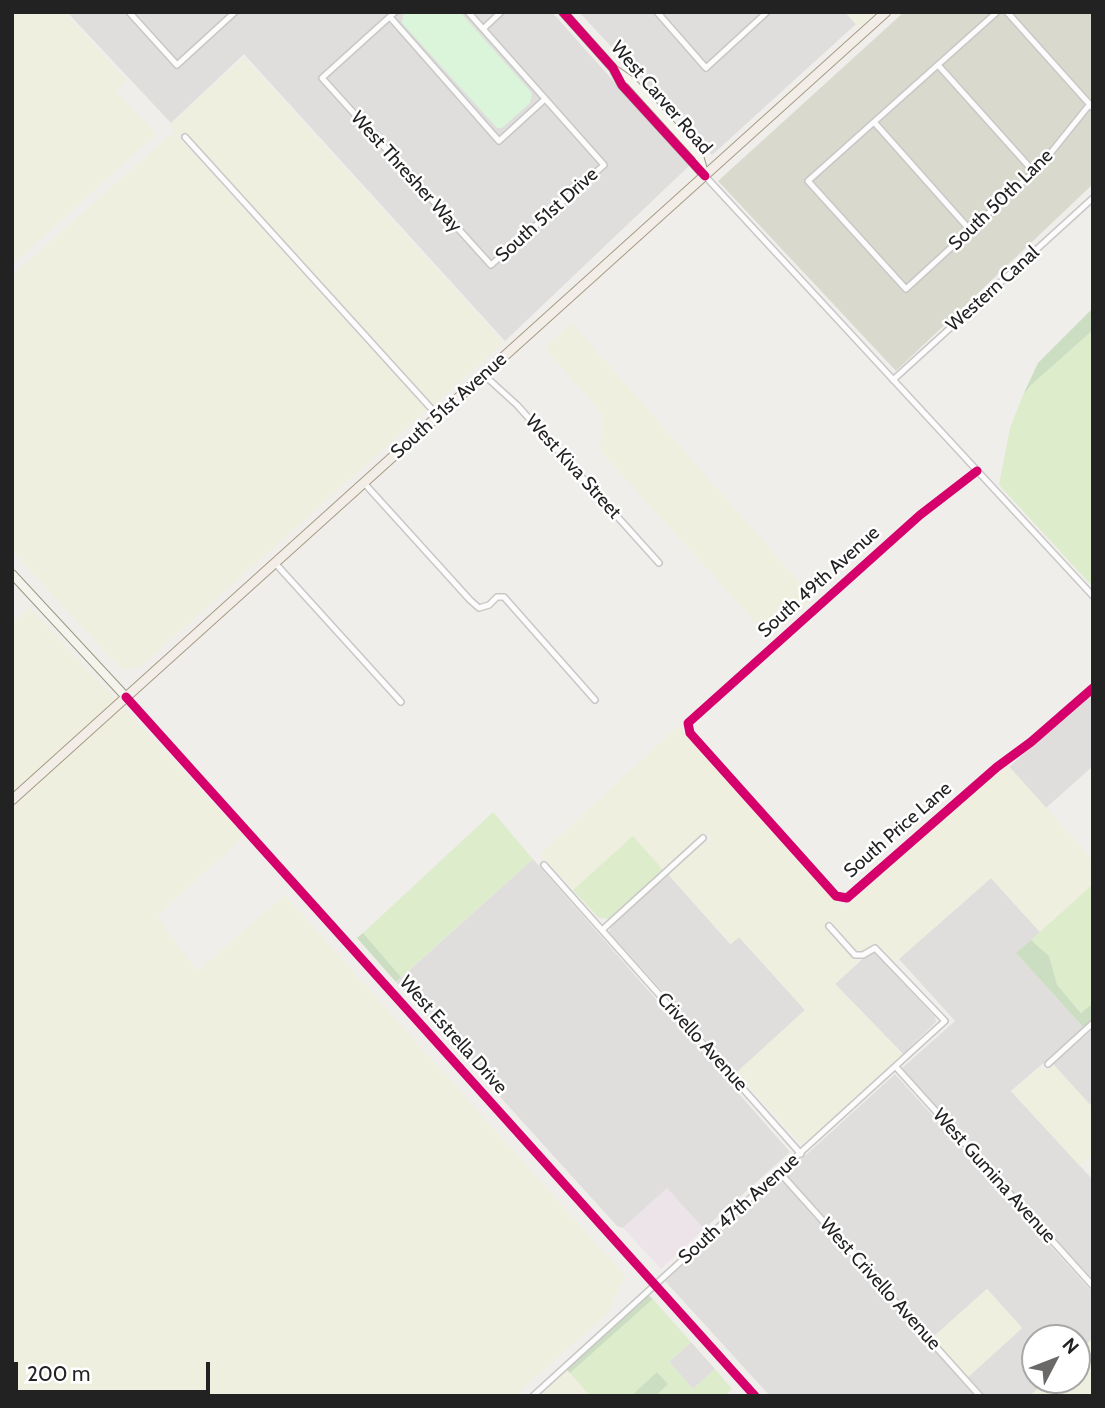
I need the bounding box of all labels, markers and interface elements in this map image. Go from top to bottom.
street label: West Carver Road [606,37,716,159]
street label: West Thresher Way [346,107,466,237]
street label: South 50th Lane [944,145,1058,255]
street label: South 51st Drive [491,163,603,267]
street label: Western Canal [942,241,1044,337]
street label: South 51st Avenue [386,348,512,464]
street label: West Kiva Street [520,410,626,524]
street label: South 49th Avenue [754,522,884,642]
street label: South Price Lane [840,777,956,883]
street label: West Estrella Drive [394,971,512,1099]
street label: Crivello Avenue [652,988,752,1096]
street label: West Gumina Avenue [928,1104,1060,1248]
street label: South 47th Avenue [674,1149,804,1269]
street label: West Crivello Avenue [815,1213,945,1355]
north arrow [1021,1324,1091,1394]
text: N [1057,1333,1084,1359]
scale bar [18,1348,214,1392]
text: 200 m [27,1361,90,1386]

